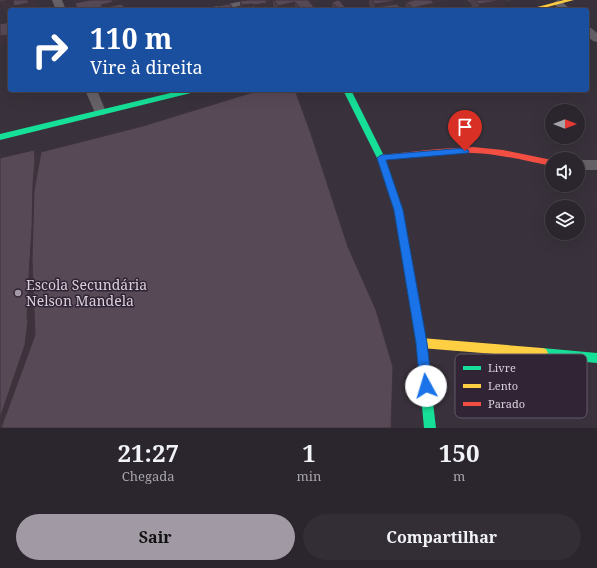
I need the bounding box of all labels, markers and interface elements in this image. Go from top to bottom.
text: 110 m [90,19,172,57]
icon: right [24,24,76,76]
text: Vire à direita [90,55,203,79]
north arrow [545,104,585,144]
map controls [545,104,585,240]
pin [448,110,482,151]
icon: arrive [454,116,476,138]
button: sound [545,152,585,192]
button: layers [545,200,585,240]
place label: Escola Secundária Nelson Mandela [26,275,147,310]
marker: Escola Secundária Nelson Mandela [13,288,23,298]
legend [455,354,587,418]
text: Livre [488,360,516,375]
position arrow [405,365,447,407]
text: Lento [488,378,518,393]
text: Parado [488,396,525,411]
text: 21:27 [117,436,179,469]
text: 1 [302,436,316,469]
text: 150 [439,436,479,469]
text: Chegada [122,467,175,485]
text: min [296,467,321,485]
text: m [453,467,465,485]
button: Sair [16,514,295,560]
button: Compartilhar [303,514,581,560]

